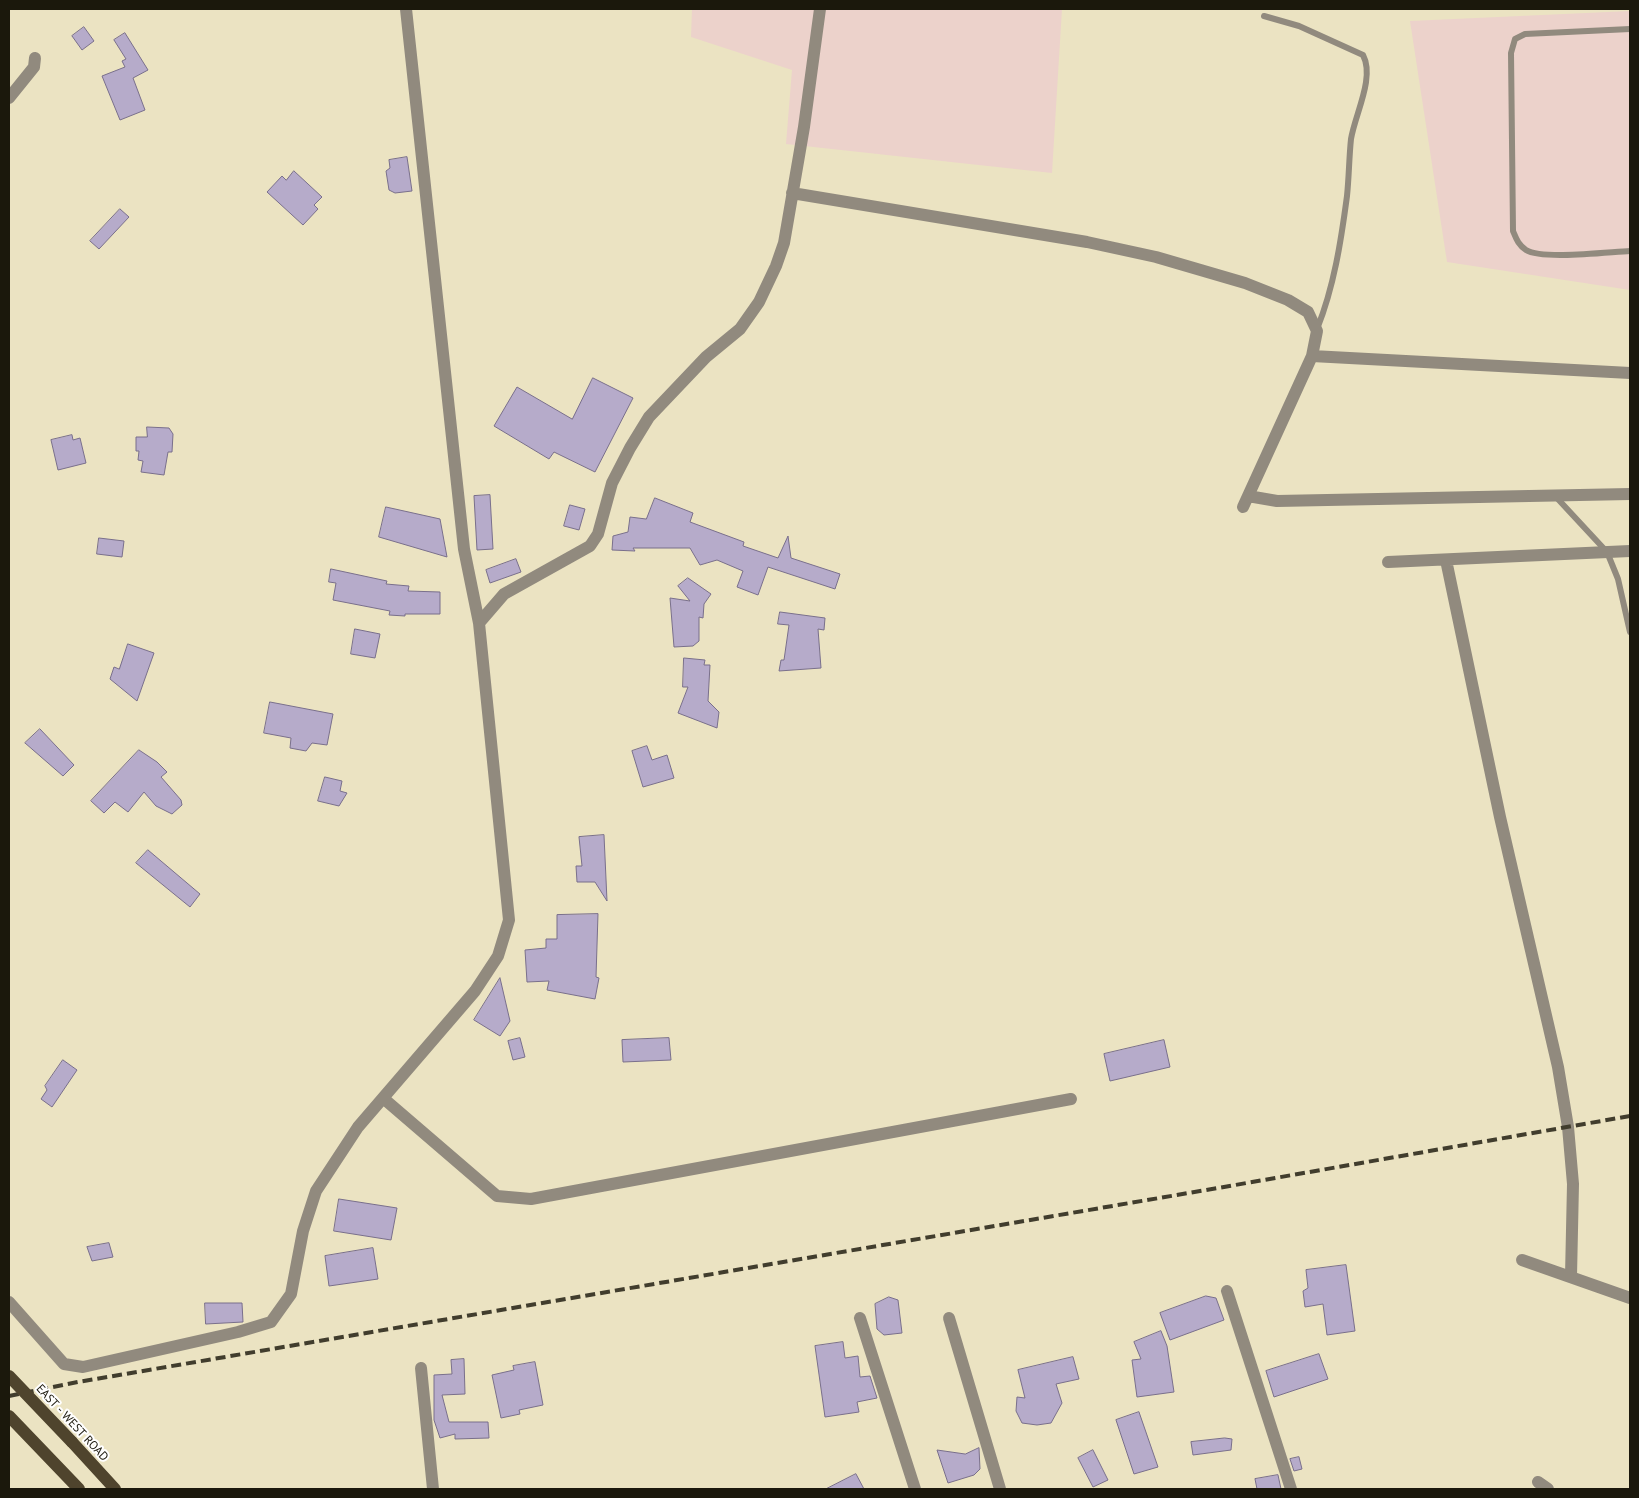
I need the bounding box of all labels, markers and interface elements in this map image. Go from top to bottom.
street label: EAST - WEST ROAD [33,1382,111,1464]

